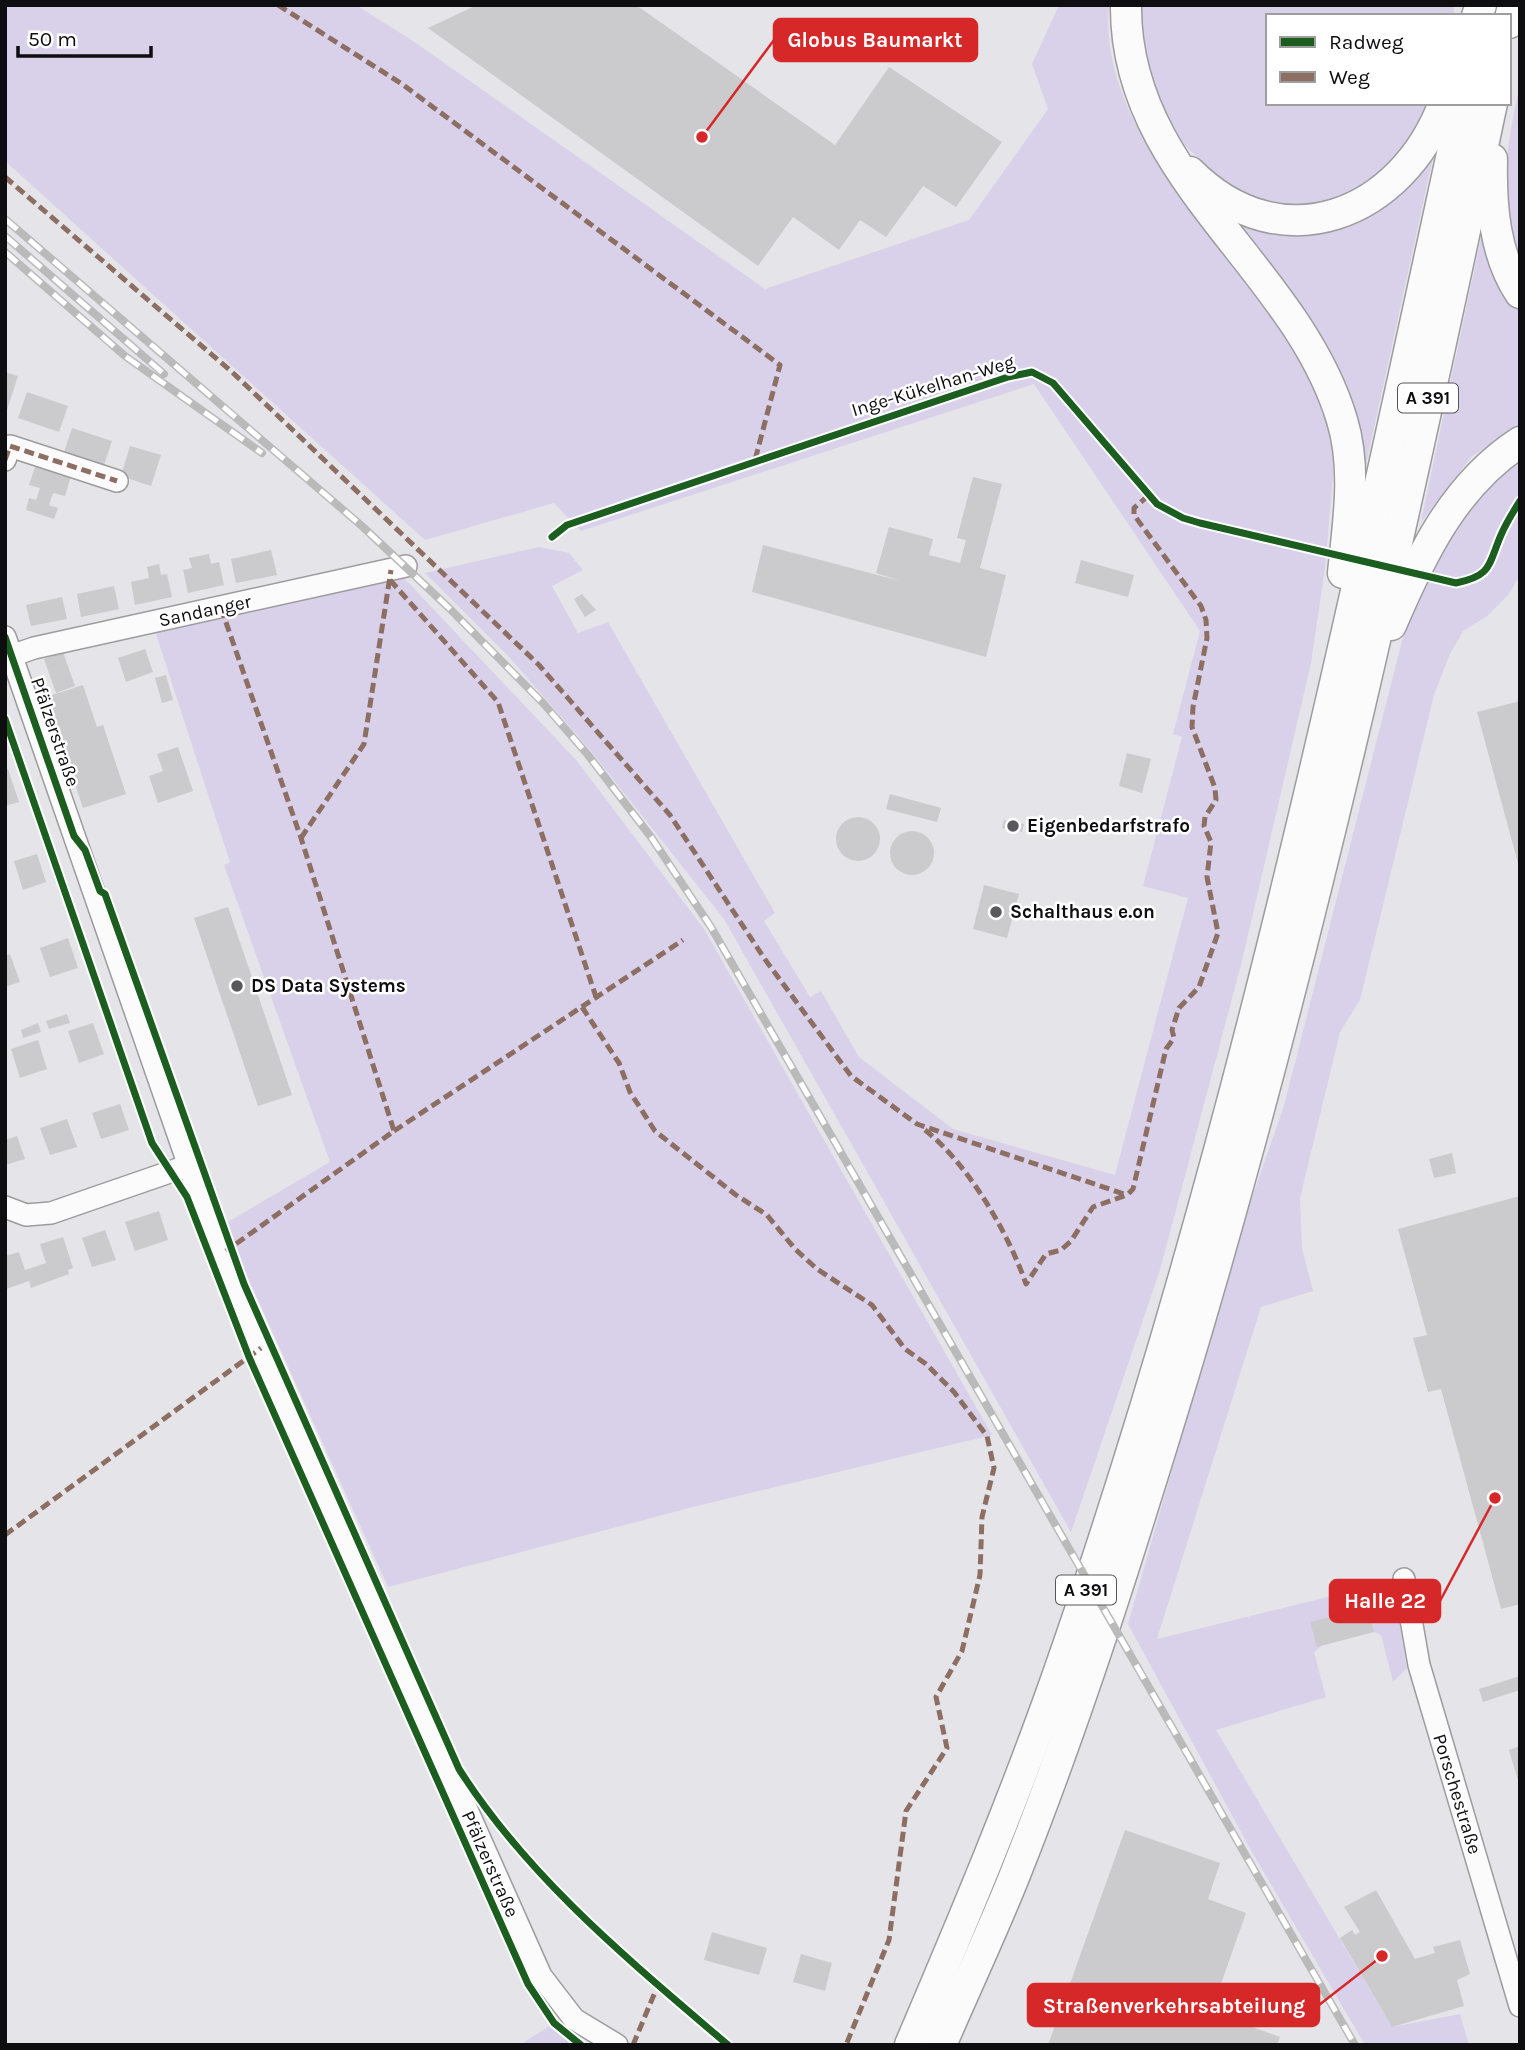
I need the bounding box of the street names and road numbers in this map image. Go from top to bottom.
street label: Inge-Kükelhan-Weg [849,351,1018,421]
road number: A 391 [1398,384,1458,412]
street label: Sandanger [157,590,253,632]
street label: Pfälzerstraße [26,674,84,790]
road number: A 391 [1056,1576,1116,1604]
street label: Porschestraße [1428,1731,1486,1857]
street label: Pfälzerstraße [457,1807,523,1921]

